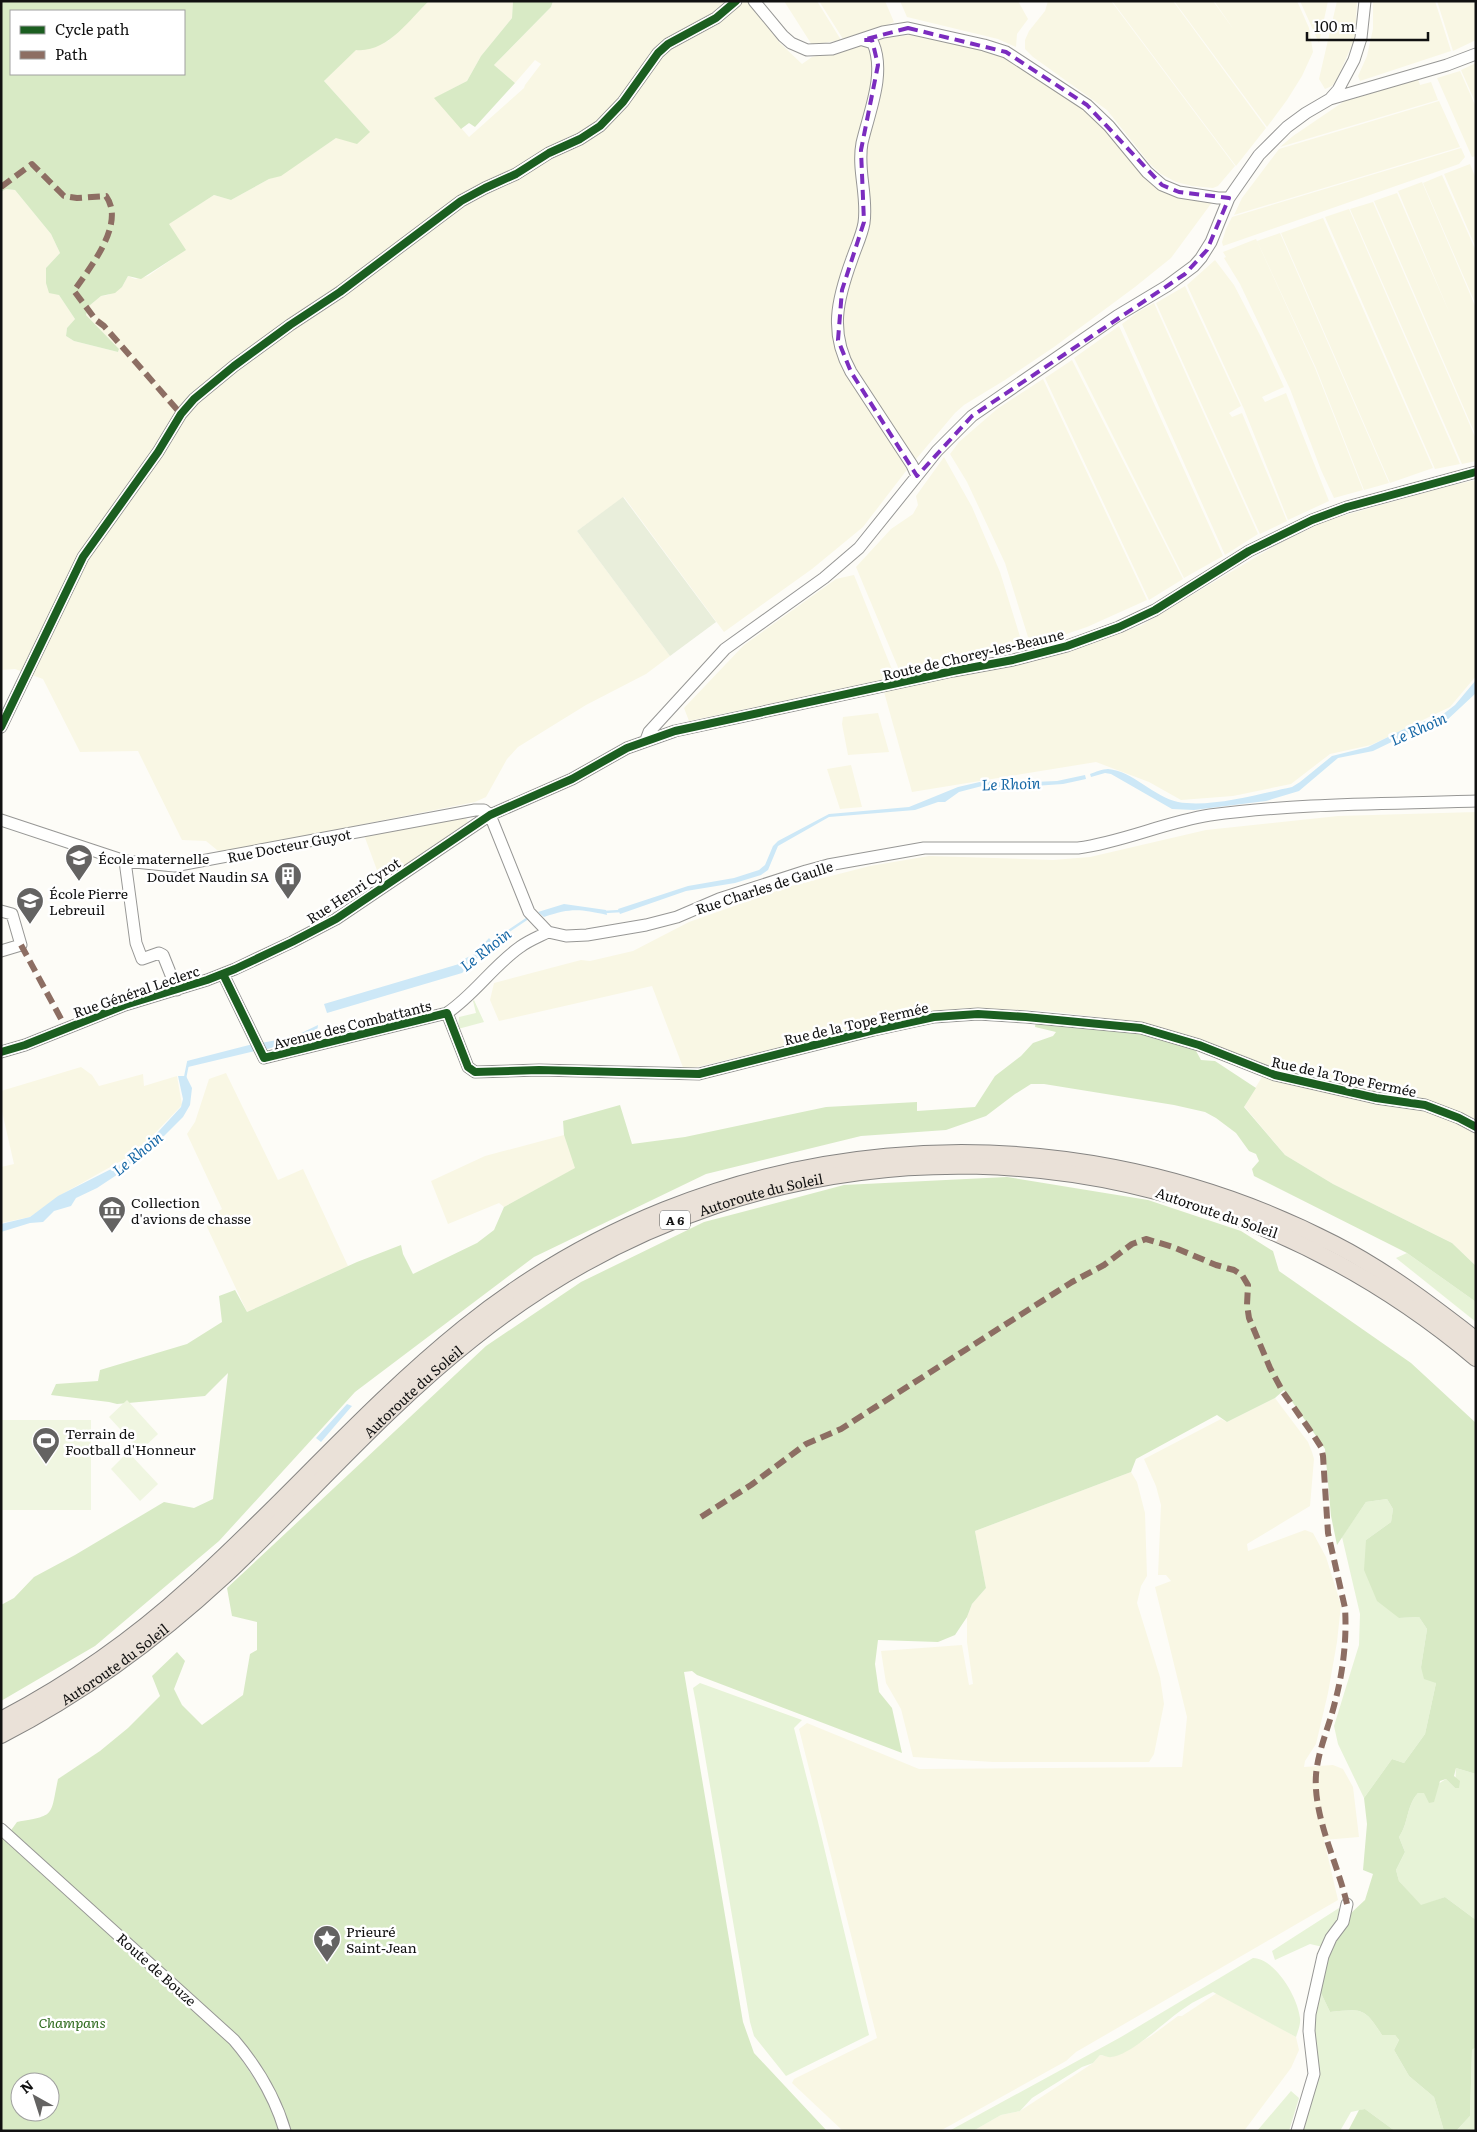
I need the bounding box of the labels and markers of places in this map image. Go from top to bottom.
school or university icon: École maternelle [64,843,94,882]
place label: École maternelle [98,848,209,868]
building icon: Doudet Naudin SA [273,861,303,900]
place label: Doudet Naudin SA [147,866,270,886]
place label: École Pierre Lebreuil [49,883,128,919]
school or university icon: École Pierre Lebreuil [15,886,45,925]
place label: Collection d'avions de chasse [131,1192,251,1228]
museum icon: Collection d'avions de chasse [97,1195,127,1234]
place label: Terrain de Football d'Honneur [65,1423,196,1459]
sports icon: Terrain de Football d'Honneur [31,1426,61,1465]
place label: Prieuré Saint-Jean [346,1921,417,1957]
place icon: Prieuré Saint-Jean [312,1924,342,1963]

